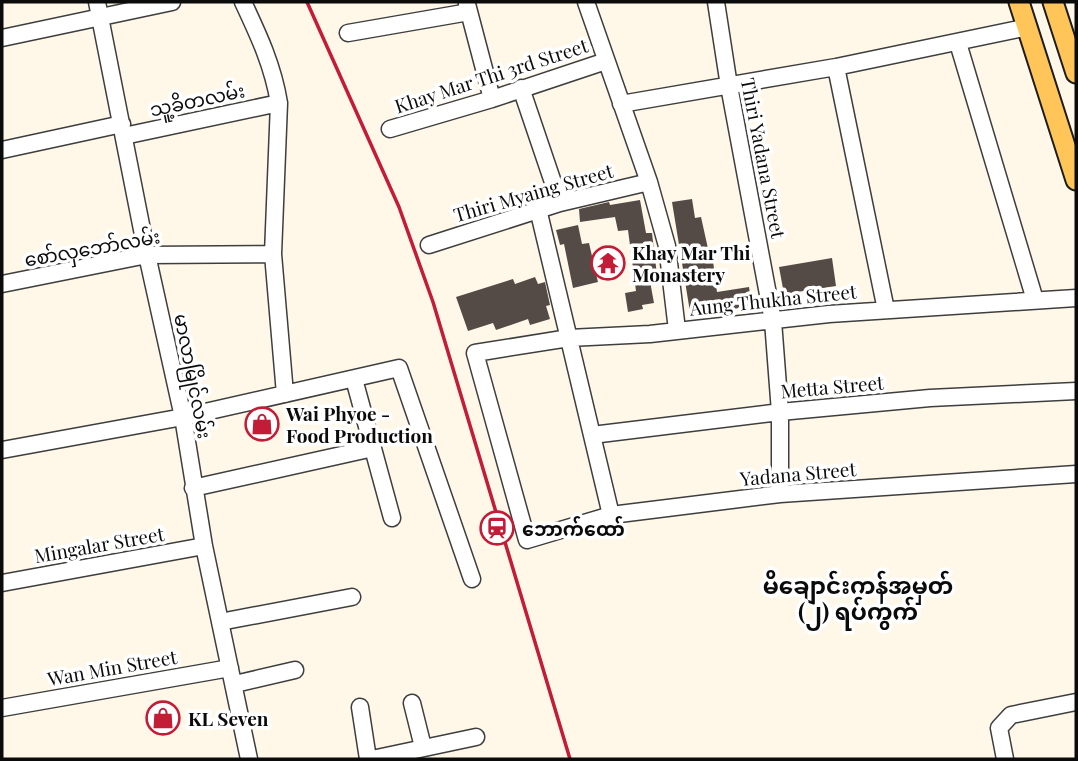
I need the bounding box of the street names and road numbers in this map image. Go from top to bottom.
street label: Khay Mar Thi 3rd Street [391,31,591,119]
street label: သူ့ခိတလမ်း [147,76,248,126]
street label: Thiri Yadana Street [736,76,792,241]
street label: Thiri Myaing Street [450,157,616,227]
street label: စော်လှဘော်လမ်း [22,222,163,277]
street label: Aung Thukha Street [687,277,858,321]
street label: မာလာမြိုင်လမ်း [165,311,219,442]
street label: Metta Street [779,369,885,403]
street label: Yadana Street [738,455,857,491]
street label: Mingalar Street [32,520,166,568]
street label: Wan Min Street [44,643,179,691]

